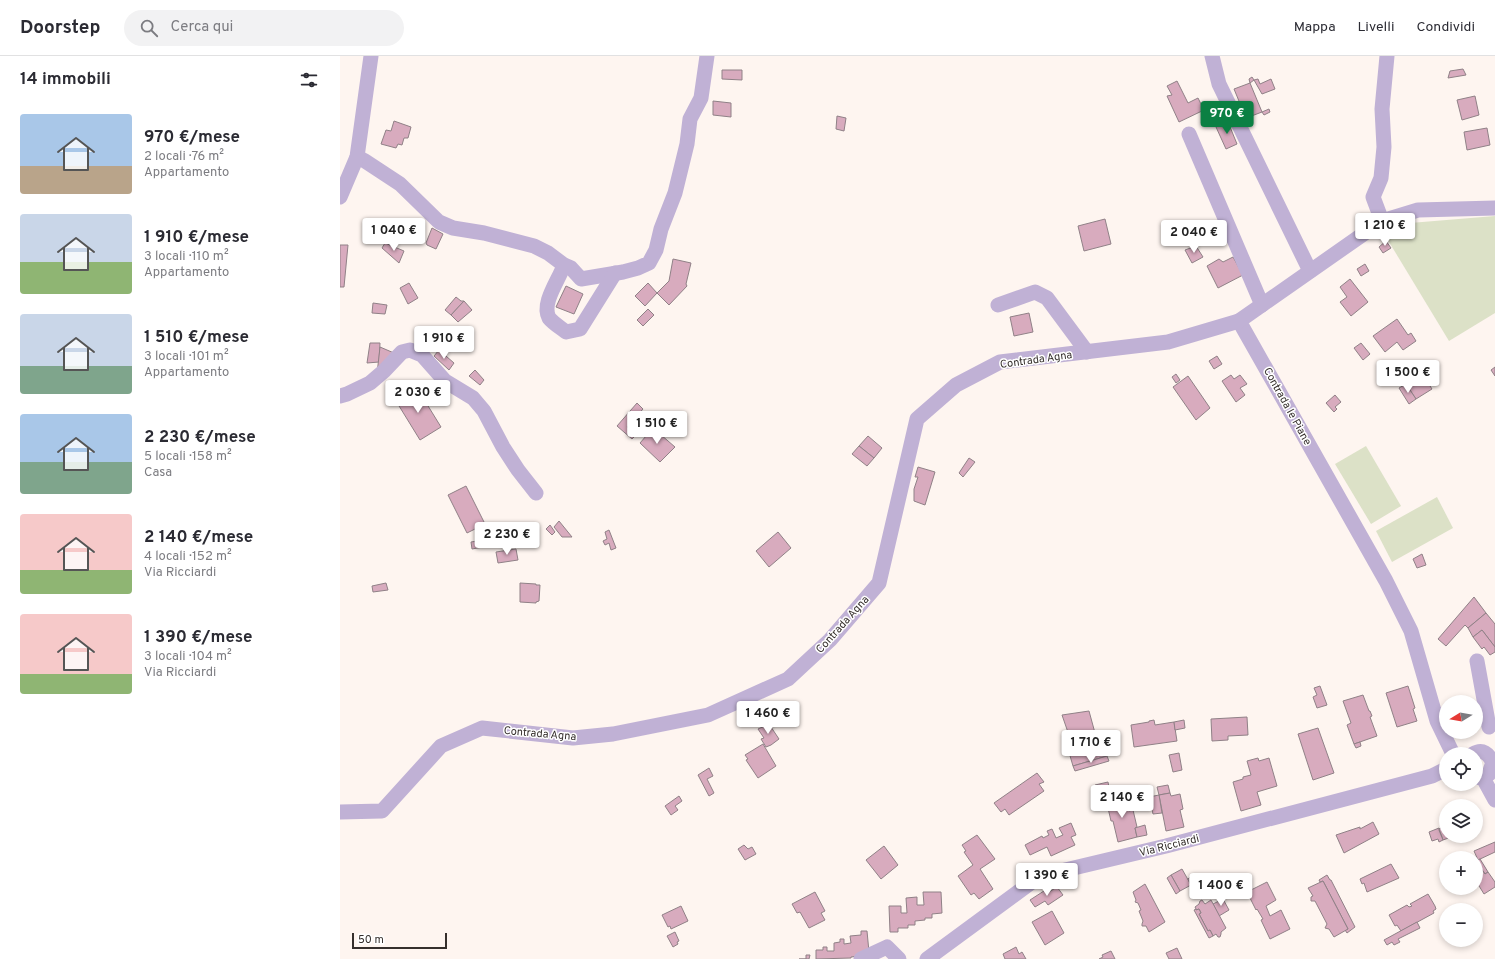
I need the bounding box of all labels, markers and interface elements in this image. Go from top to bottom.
search box [124,10,404,46]
text: Doorstep [20,16,100,40]
icon: search [138,17,160,39]
text: Cerca qui [170,18,233,37]
text: Mappa [1294,19,1336,36]
text: Livelli [1358,19,1394,36]
text: Condividi [1416,19,1475,36]
text: 14 immobili [20,69,111,91]
icon: filters [298,69,320,91]
pin: 970 € [1199,101,1255,135]
text: 970 € [1210,106,1244,122]
text: 970 €/mese [144,127,240,149]
icon: home [52,130,100,178]
text: 2 locali · 76 m² [144,149,224,165]
text: Appartamento [144,165,229,181]
pin: 1 210 € [1348,213,1422,247]
pin: 1 040 € [357,218,431,252]
text: 1 210 € [1364,218,1406,234]
pin: 2 040 € [1157,220,1231,254]
text: 1 040 € [371,223,417,239]
text: 2 040 € [1170,225,1218,241]
text: 1 910 €/mese [144,227,249,249]
icon: home [52,230,100,278]
text: 3 locali · 110 m² [144,249,229,265]
text: Appartamento [144,265,229,281]
pin: 1 910 € [407,326,481,360]
text: 1 510 €/mese [144,327,249,349]
icon: home [52,330,100,378]
text: 1 910 € [423,331,465,347]
street label: Contrada Agna [999,348,1073,372]
text: 3 locali · 101 m² [144,349,229,365]
pin: 1 500 € [1371,360,1445,394]
text: Appartamento [144,365,229,381]
street label: Contrada le Piane [1260,365,1314,448]
text: 1 500 € [1385,365,1431,381]
pin: 2 030 € [381,380,455,414]
text: 2 030 € [394,385,442,401]
pin: 1 510 € [620,411,694,445]
text: 1 510 € [636,416,678,432]
text: 2 230 €/mese [144,427,256,449]
icon: home [52,430,100,478]
text: 5 locali · 158 m² [144,449,232,465]
text: Casa [144,465,172,481]
pin: 2 230 € [470,522,544,556]
text: 2 140 €/mese [144,527,253,549]
text: 2 230 € [484,527,530,543]
icon: home [52,530,100,578]
text: 4 locali · 152 m² [144,549,232,565]
text: Via Ricciardi [144,565,216,581]
street label: Contrada Agna [813,593,872,656]
text: 1 390 €/mese [144,627,253,649]
icon: home [52,630,100,678]
text: 3 locali · 104 m² [144,649,232,665]
text: Via Ricciardi [144,665,216,681]
north arrow [1439,695,1483,739]
map controls [1439,695,1483,947]
pin: 1 460 € [731,701,805,735]
text: 1 460 € [746,706,790,722]
street label: Contrada Agna [503,724,577,744]
pin: 1 710 € [1054,730,1128,764]
text: 1 710 € [1071,735,1111,751]
button: locate [1439,747,1483,791]
pin: 2 140 € [1085,785,1159,819]
text: 2 140 € [1100,790,1144,806]
button: layers [1439,799,1483,843]
street label: Via Ricciardi [1138,832,1201,860]
button: + [1439,851,1483,895]
pin: 1 390 € [1010,863,1084,897]
text: 1 390 € [1025,868,1069,884]
pin: 1 400 € [1184,873,1258,907]
text: 1 400 € [1198,878,1244,894]
button: − [1439,903,1483,947]
scale bar [352,931,447,950]
text: 50 m [358,933,384,947]

